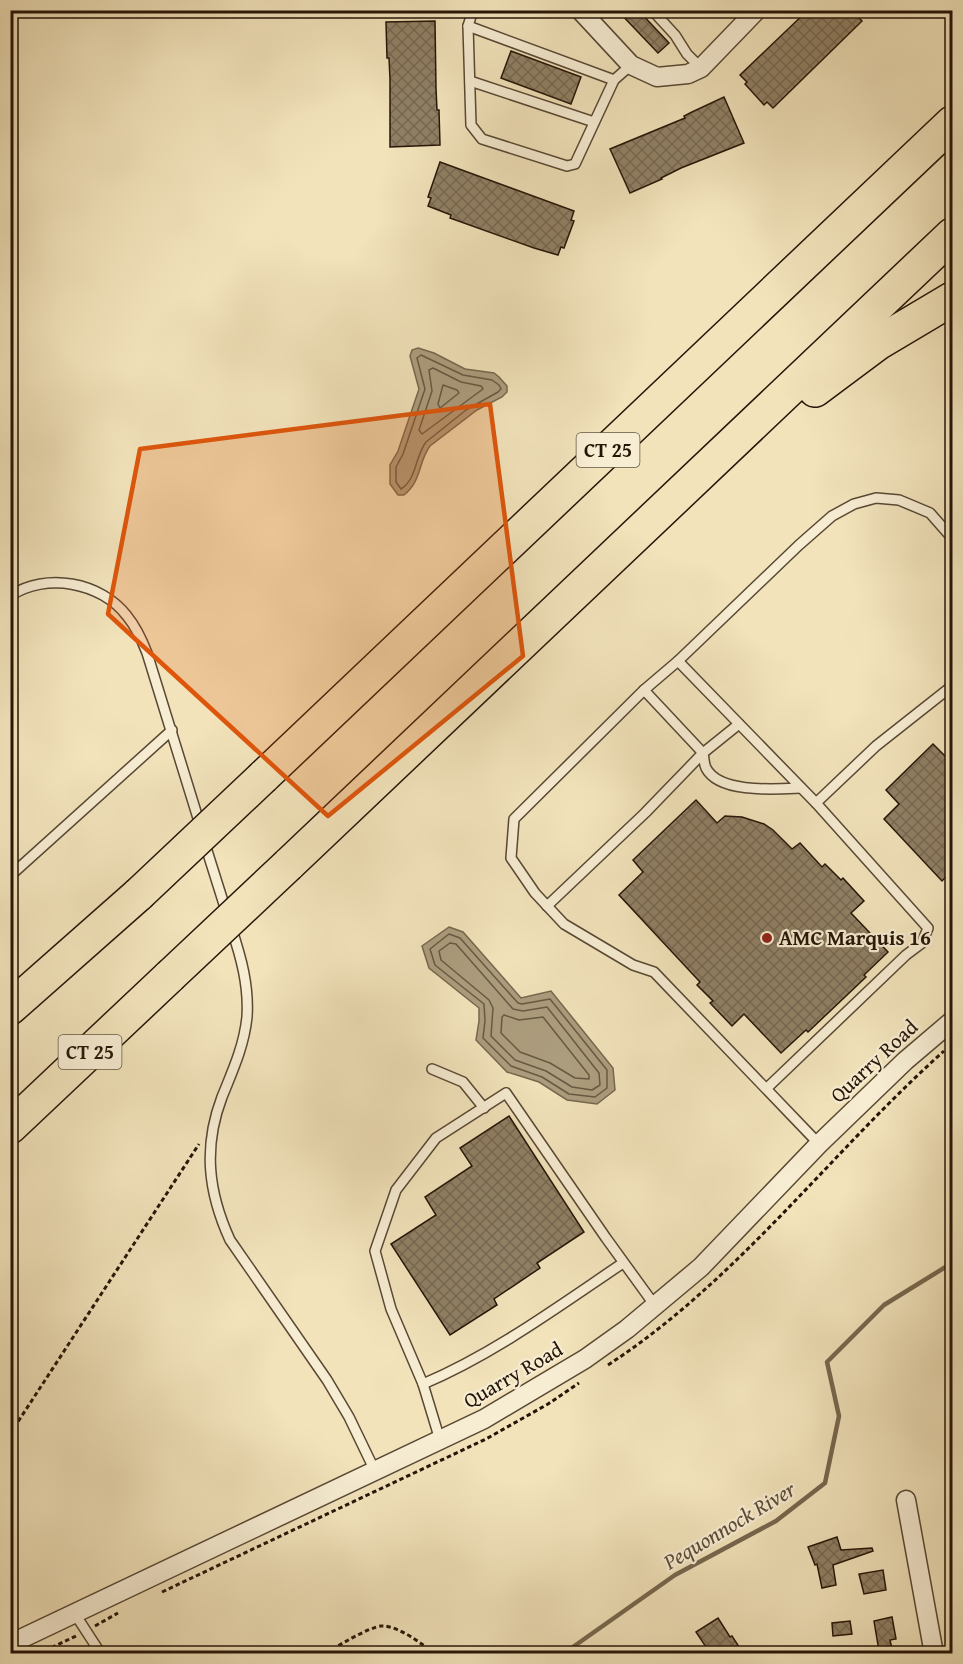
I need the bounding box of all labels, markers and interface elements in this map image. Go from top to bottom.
road number: CT 25 [576,433,640,467]
place label: AMC Marquis 16 [779,922,931,953]
marker: AMC Marquis 16 [760,931,774,945]
street label: Quarry Road [823,1011,925,1110]
road number: CT 25 [58,1035,122,1069]
street label: Quarry Road [457,1333,569,1416]
water label: Pequonnock River [656,1472,802,1578]

